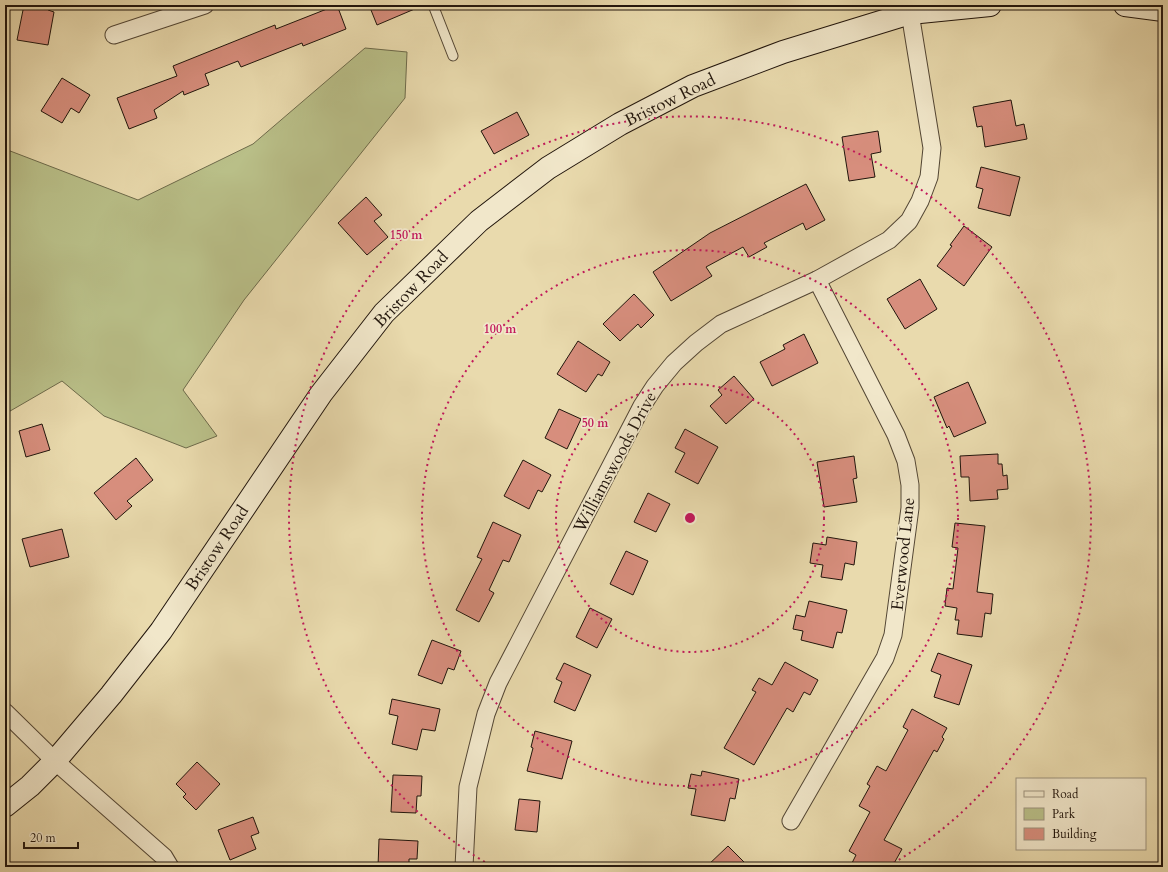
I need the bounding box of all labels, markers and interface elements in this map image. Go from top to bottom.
street label: Bristow Road [621,68,719,132]
text: 150 m [390,227,423,243]
street label: Bristow Road [369,246,453,332]
text: 100 m [484,321,517,337]
street label: Williamswoods Drive [568,387,662,538]
text: 50 m [582,415,609,431]
street label: Everwood Lane [886,496,920,612]
street label: Bristow Road [180,501,254,595]
centre of rings [683,511,697,525]
legend [1016,778,1146,850]
text: Road [1052,786,1079,802]
text: Park [1052,806,1076,822]
scale bar [24,824,78,850]
text: Building [1052,826,1097,842]
text: 20 m [30,830,57,846]

